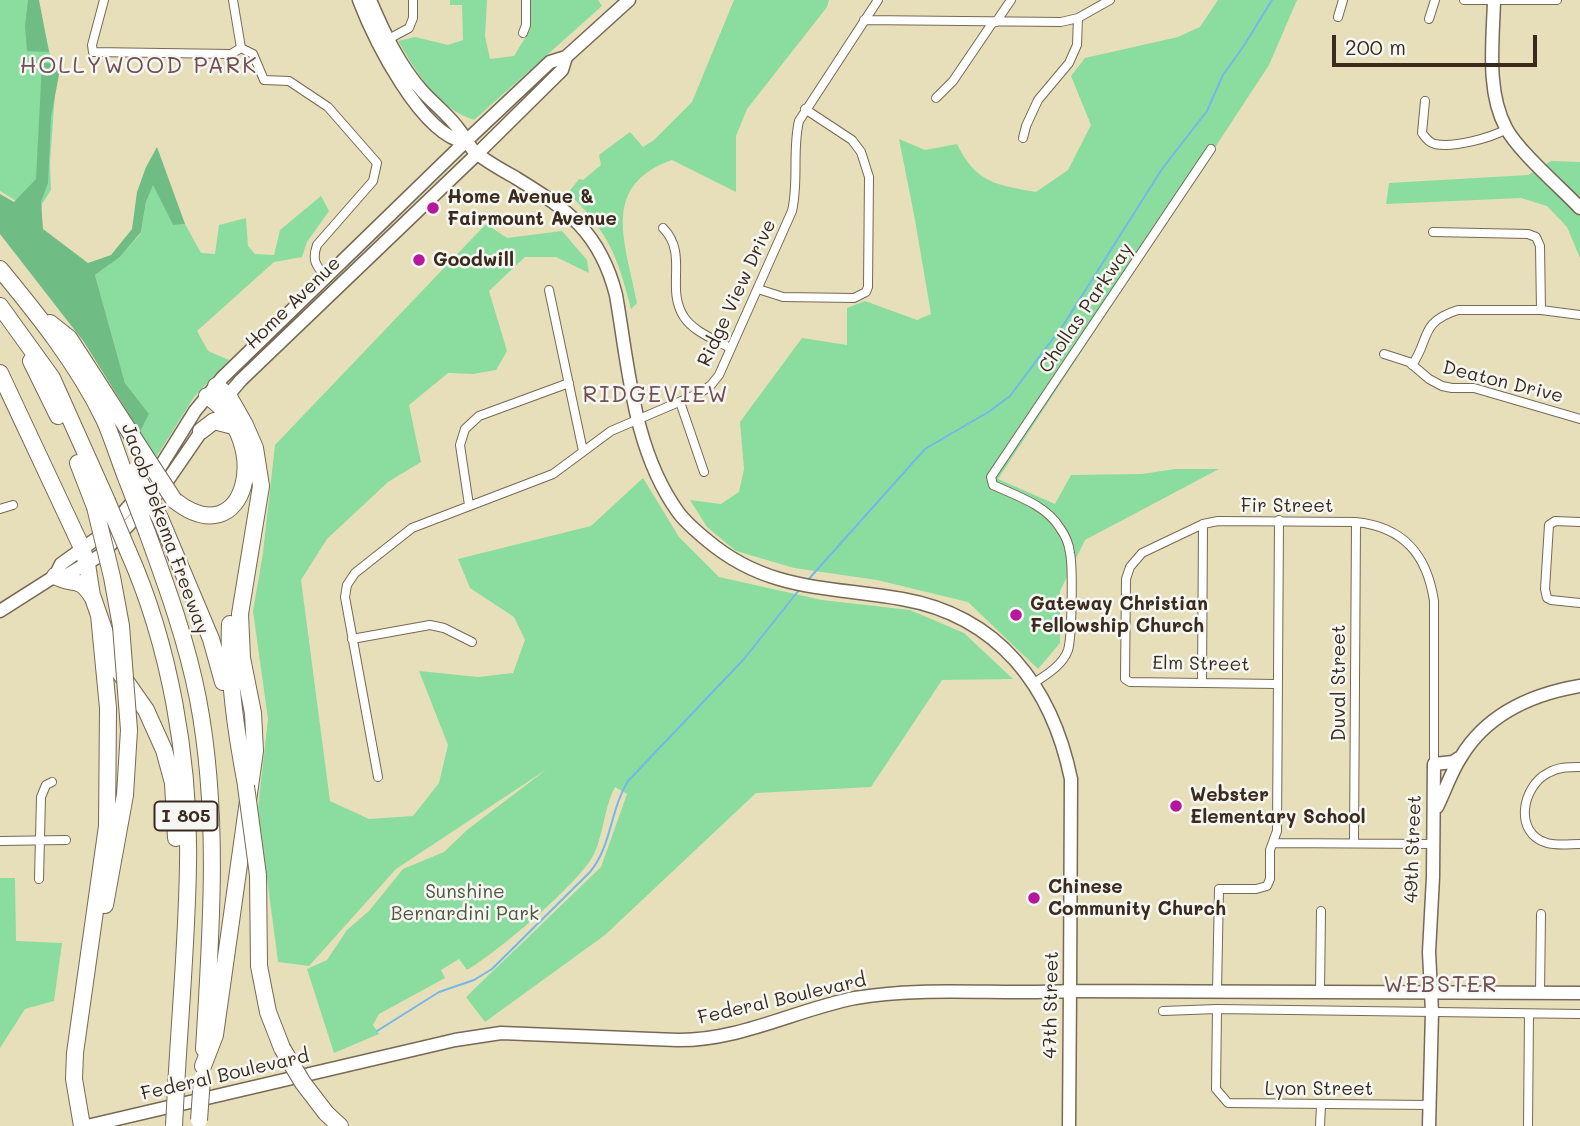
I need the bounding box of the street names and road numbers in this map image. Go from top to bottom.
street label: Ridge View Drive [693,216,781,370]
street label: Chollas Parkway [1034,239,1138,377]
street label: Home Avenue [241,252,345,354]
street label: Deaton Drive [1441,356,1565,408]
street label: Jacob Dekema Freeway [116,420,214,638]
street label: Fir Street [1241,495,1333,517]
street label: Duval Street [1328,625,1350,741]
street label: Elm Street [1152,652,1250,676]
street label: 49th Street [1400,795,1426,903]
road number: I 805 [154,802,218,830]
street label: 47th Street [1039,951,1063,1059]
street label: Federal Boulevard [696,969,868,1029]
street label: Federal Boulevard [139,1045,311,1105]
street label: Lyon Street [1265,1078,1373,1100]

